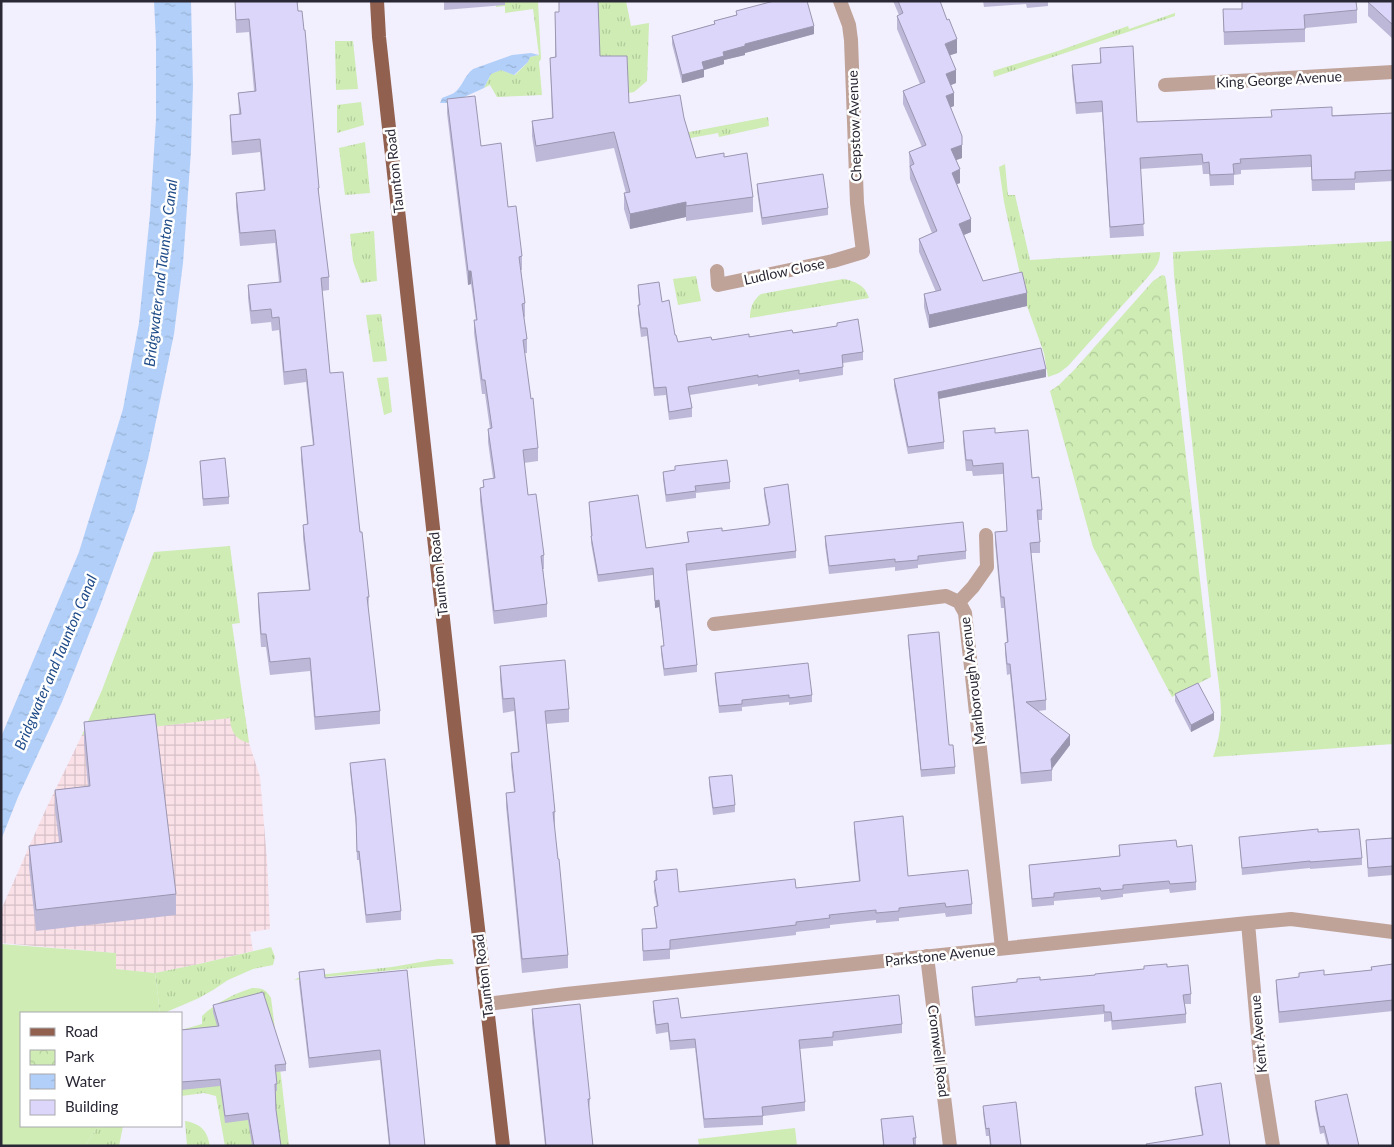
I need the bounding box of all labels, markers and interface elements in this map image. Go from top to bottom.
street label: King George Avenue [1216,67,1342,91]
street label: Chepstow Avenue [844,70,864,182]
street label: Taunton Road [381,128,407,214]
water label: Bridgwater and Taunton Canal [140,178,181,368]
street label: Ludlow Close [742,254,826,288]
street label: Taunton Road [425,531,451,617]
water label: Bridgwater and Taunton Canal [10,571,100,752]
street label: Marlborough Avenue [956,616,988,746]
street label: Taunton Road [469,933,497,1019]
street label: Parkstone Avenue [884,941,996,969]
street label: Kent Avenue [1246,994,1270,1074]
street label: Cromwell Road [925,1004,953,1098]
legend [20,1012,182,1127]
text: Road [65,1022,98,1040]
text: Park [65,1047,95,1065]
text: Water [65,1072,106,1090]
text: Building [65,1097,118,1115]

